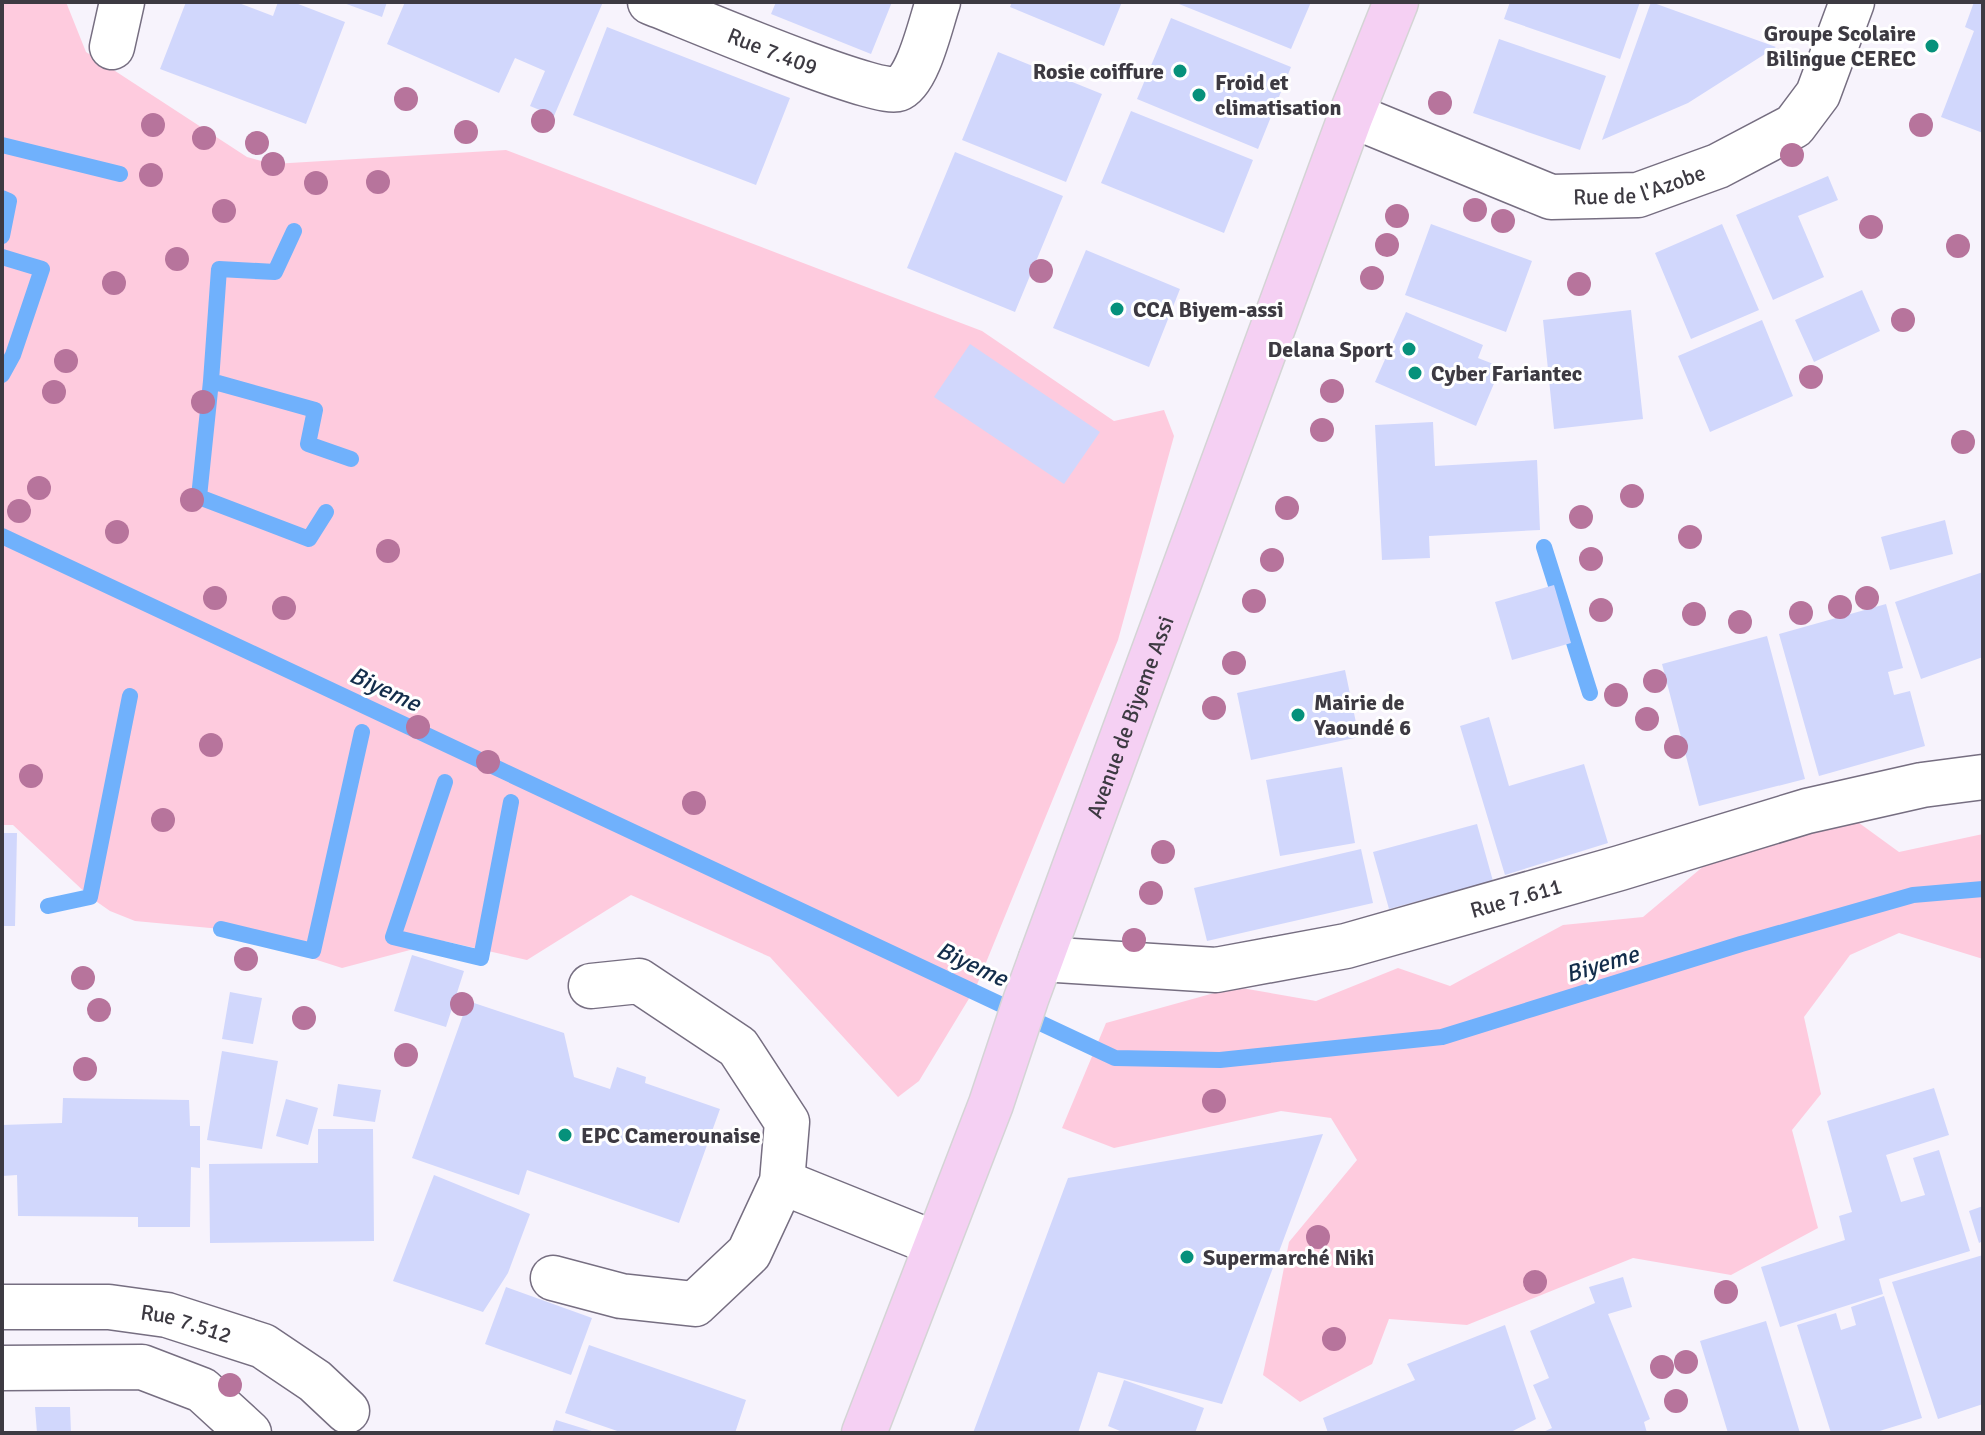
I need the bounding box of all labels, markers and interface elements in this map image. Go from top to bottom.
place label: Groupe Scolaire Bilingue CEREC [1764,20,1916,72]
street label: Rue 7.409 [724,21,821,80]
marker: Groupe Scolaire Bilingue CEREC [1923,37,1941,55]
place label: Rosie coiffure [1033,58,1164,85]
marker: Rosie coiffure [1171,62,1189,80]
place label: Froid et climatisation [1215,69,1342,121]
marker: Froid et climatisation [1190,86,1208,104]
street label: Rue de l'Azobe [1573,158,1709,210]
place label: CCA Biyem-assi [1133,296,1284,323]
marker: CCA Biyem-assi [1108,300,1126,318]
place label: Delana Sport [1268,336,1393,363]
marker: Delana Sport [1400,340,1418,358]
place label: Cyber Fariantec [1431,360,1582,387]
marker: Cyber Fariantec [1406,364,1424,382]
street label: Avenue de Biyeme Assi [1080,612,1179,822]
water label: Biyeme [345,660,426,719]
place label: Mairie de Yaoundé 6 [1313,689,1411,741]
marker: Mairie de Yaoundé 6 [1289,706,1307,724]
street label: Rue 7.611 [1467,872,1565,924]
water label: Biyeme [932,935,1013,994]
water label: Biyeme [1562,938,1643,989]
place label: EPC Camerounaise [581,1122,761,1149]
marker: EPC Camerounaise [556,1126,574,1144]
place label: Supermarché Niki [1203,1244,1374,1271]
marker: Supermarché Niki [1178,1248,1196,1266]
street label: Rue 7.512 [139,1298,235,1349]

